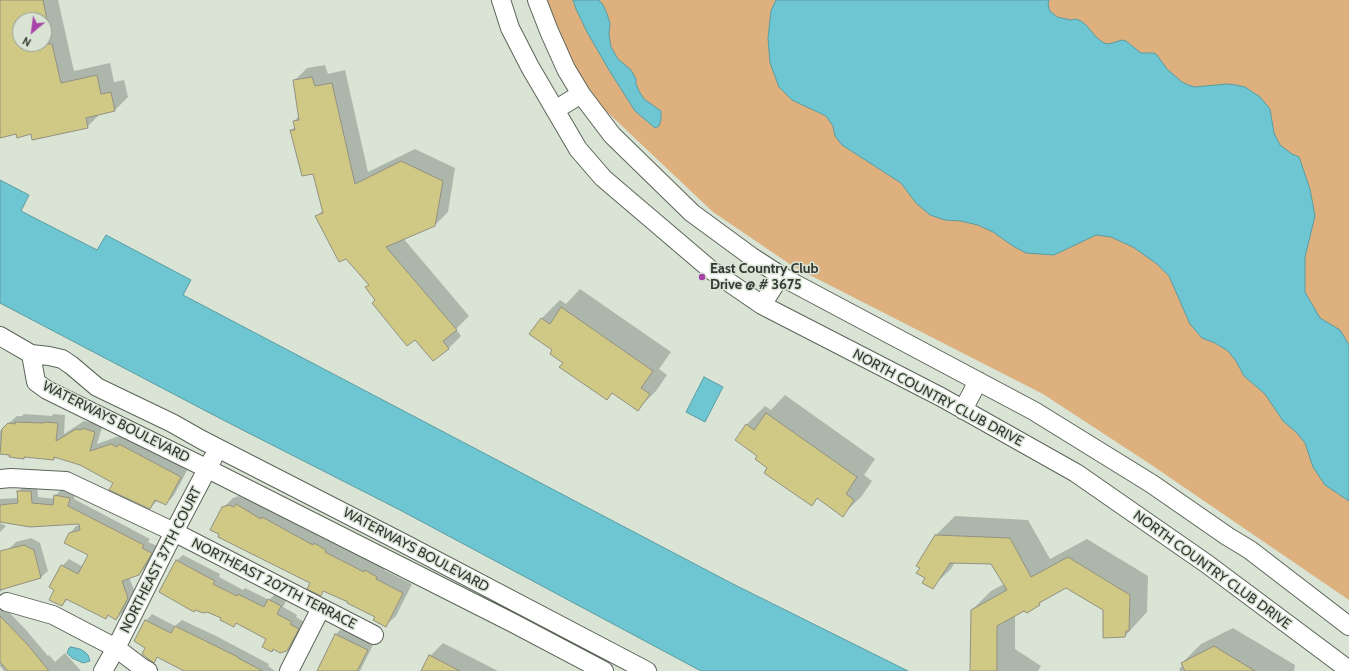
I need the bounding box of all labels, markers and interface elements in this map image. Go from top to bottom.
north arrow [12,12,52,52]
text: N [20,34,33,50]
place label: East Country Club Drive @ # 3675 [710,261,819,294]
marker: East Country Club Drive @ # 3675 [697,272,707,282]
street label: NORTH COUNTRY CLUB DRIVE [850,346,1026,450]
street label: WATERWAYS BOULEVARD [40,377,192,467]
street label: NORTHEAST 37TH COURT [117,484,205,636]
street label: WATERWAYS BOULEVARD [340,504,492,596]
street label: NORTH COUNTRY CLUB DRIVE [1130,507,1294,633]
street label: NORTHEAST 207TH TERRACE [189,535,359,633]

